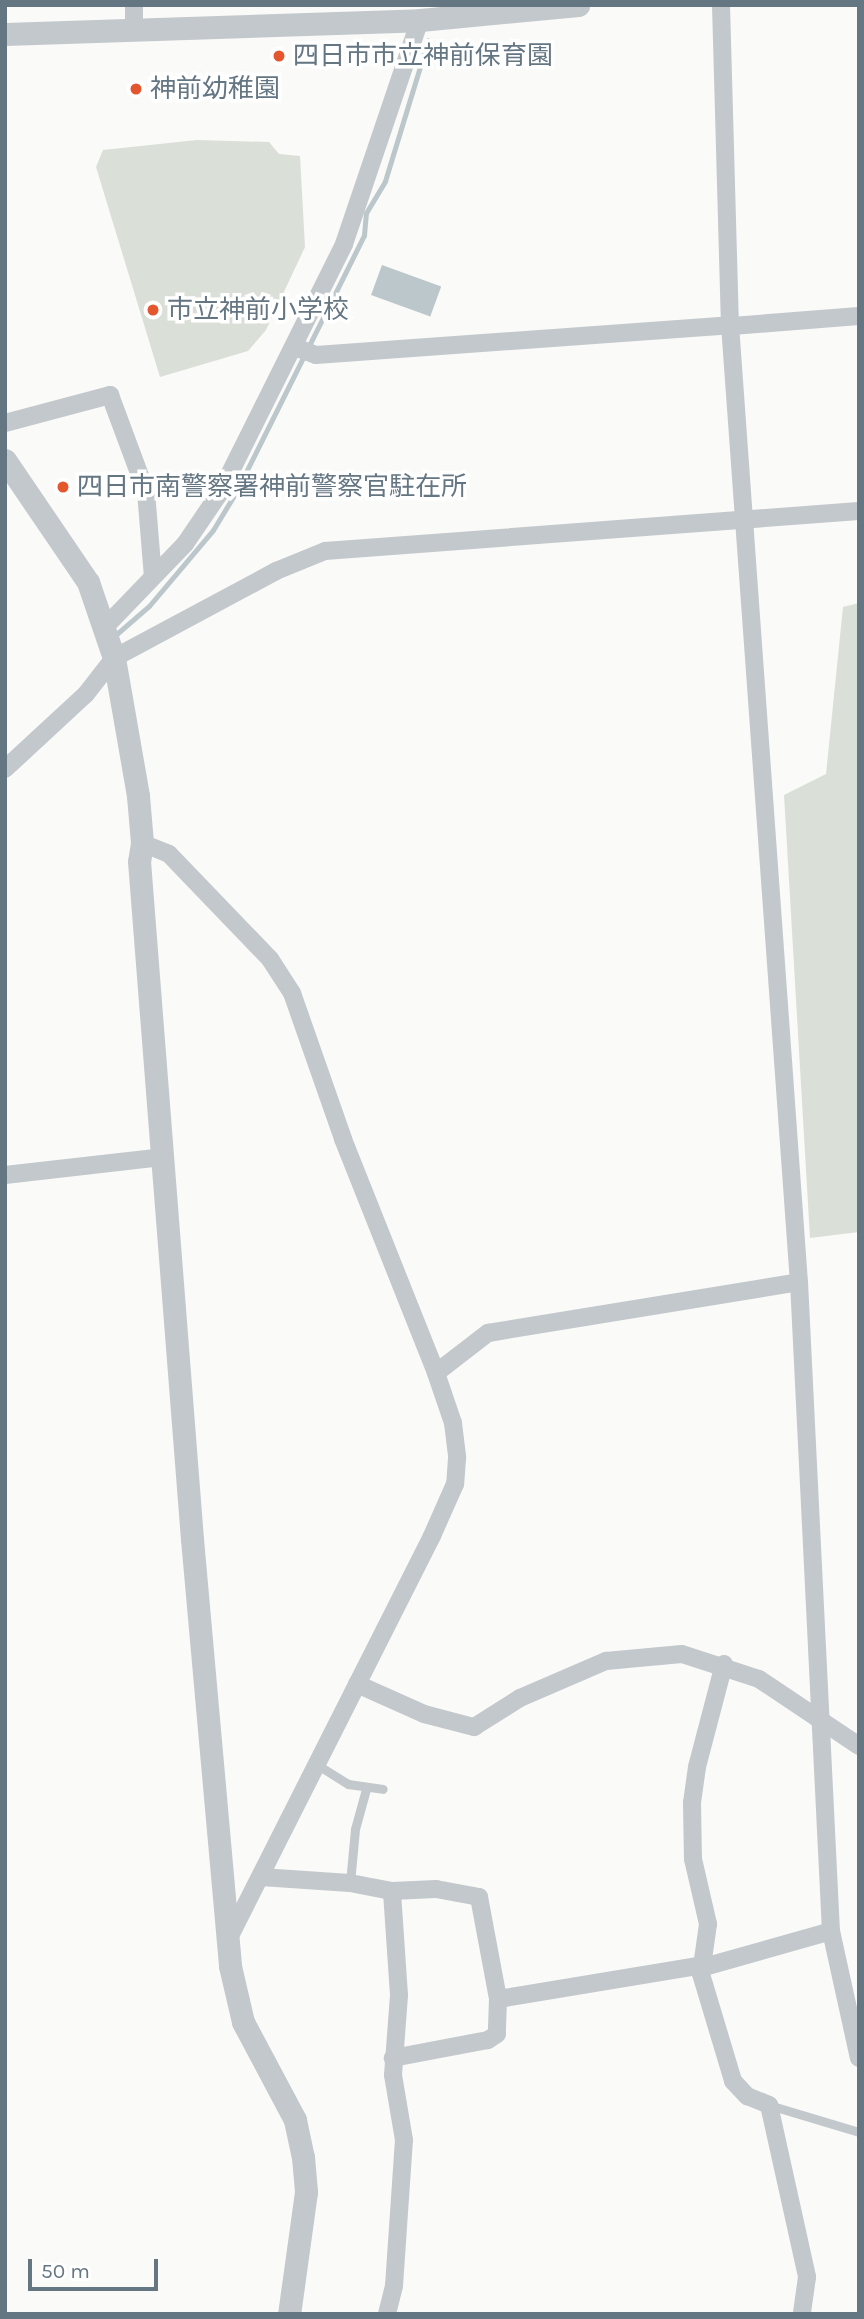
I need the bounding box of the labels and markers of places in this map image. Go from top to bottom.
place label: 四日市市立神前保育園 [293,40,553,72]
marker: 四日市市立神前保育園 [271,48,287,64]
place label: 神前幼稚園 [150,73,280,105]
marker: 神前幼稚園 [128,81,144,97]
place label: 市立神前小学校 [167,294,349,326]
marker: 市立神前小学校 [145,302,161,318]
place label: 四日市南警察署神前警察官駐在所 [77,471,467,503]
marker: 四日市南警察署神前警察官駐在所 [55,479,71,495]

